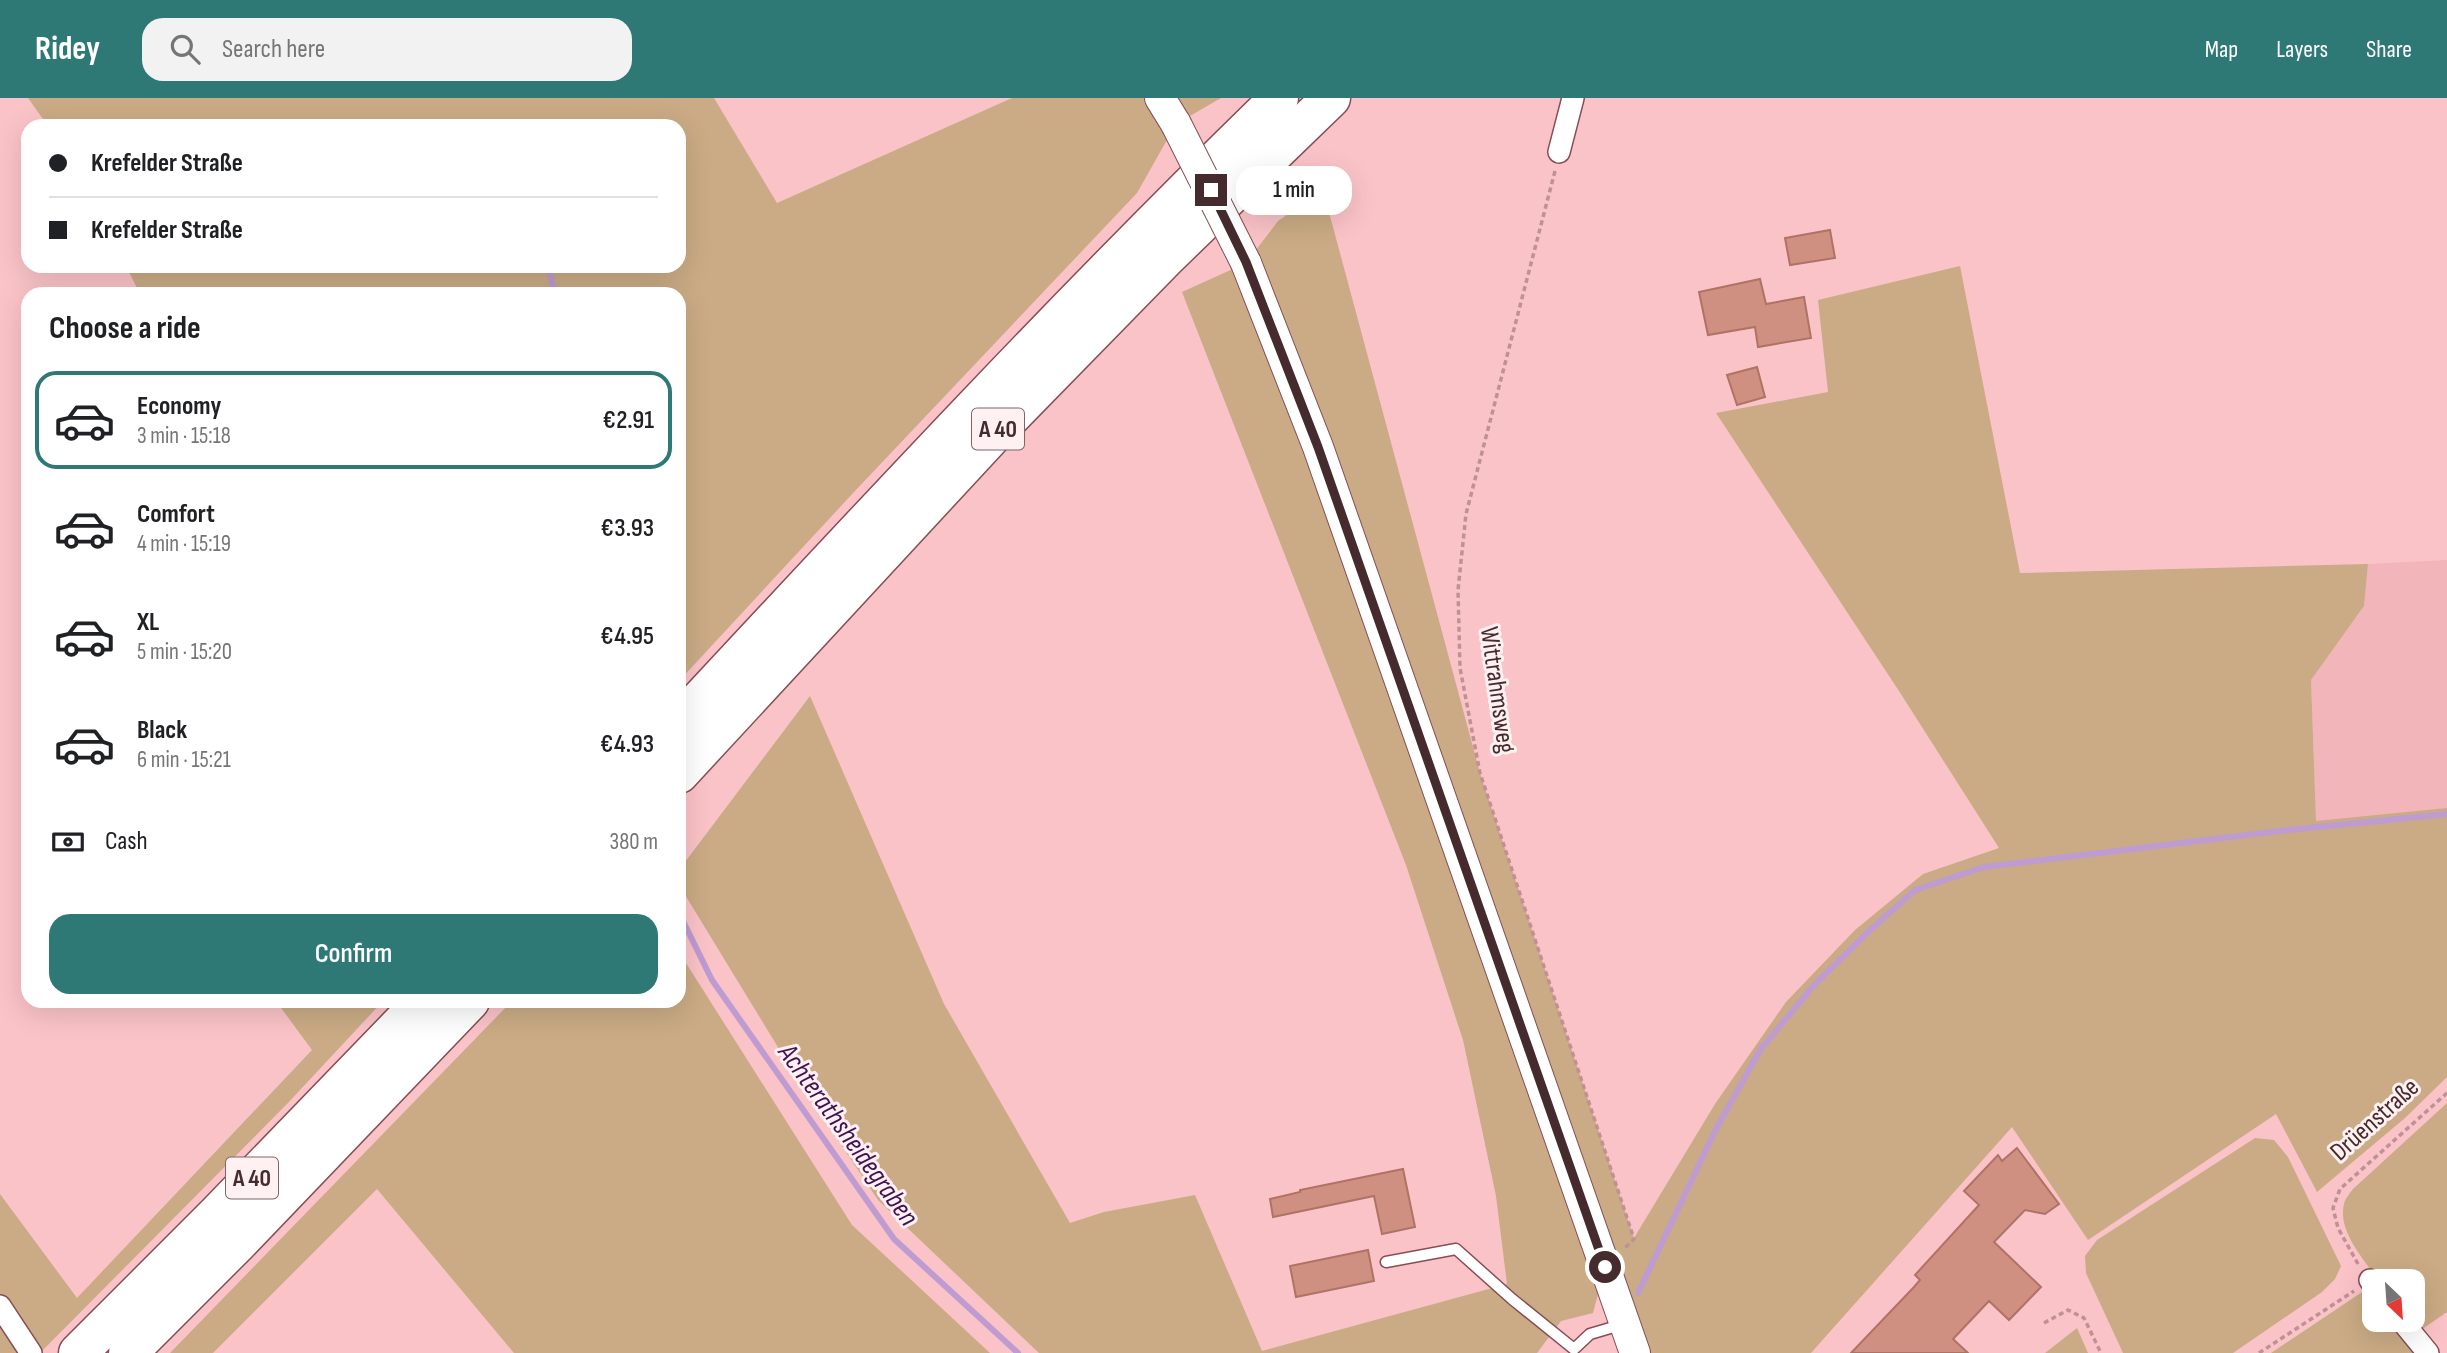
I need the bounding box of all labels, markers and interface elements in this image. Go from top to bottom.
search box [142,18,632,81]
text: Ridey [35,29,100,69]
icon: search [166,30,204,68]
text: Search here [222,34,325,65]
text: Map [2205,35,2238,64]
text: Layers [2276,35,2328,64]
text: Share [2366,35,2412,64]
text: Krefelder Straße [91,148,243,179]
callout: 1 min [1236,166,1351,214]
route end [1195,174,1227,206]
text: 1 min [1273,176,1315,204]
text: Krefelder Straße [91,215,243,246]
text: Choose a ride [49,309,201,348]
icon: car [53,389,116,452]
text: Economy [137,391,221,422]
text: €2.91 [603,405,654,436]
road number: A 40 [972,408,1024,450]
text: 3 min · 15:18 [137,422,231,450]
icon: car [53,497,116,560]
text: Comfort [137,499,215,530]
text: €3.93 [601,513,654,544]
text: 4 min · 15:19 [137,530,231,558]
icon: car [53,605,116,668]
text: XL [137,607,159,638]
text: €4.95 [600,621,654,652]
street label: Wittrahmsweg [1473,625,1521,755]
text: 5 min · 15:20 [137,638,232,666]
icon: car [53,713,116,776]
text: Black [137,715,187,746]
text: €4.93 [600,729,654,760]
text: 6 min · 15:21 [137,746,231,774]
icon: cash [49,823,87,861]
text: Cash [105,826,148,857]
text: 380 m [610,828,658,856]
button: Confirm [49,914,658,994]
water label: Achterathsheidegraben [770,1037,925,1233]
street label: Drüenstraße [2324,1072,2426,1168]
road number: A 40 [226,1158,278,1198]
route start [1589,1251,1621,1283]
north arrow [2362,1269,2426,1332]
map controls [2362,1269,2425,1332]

